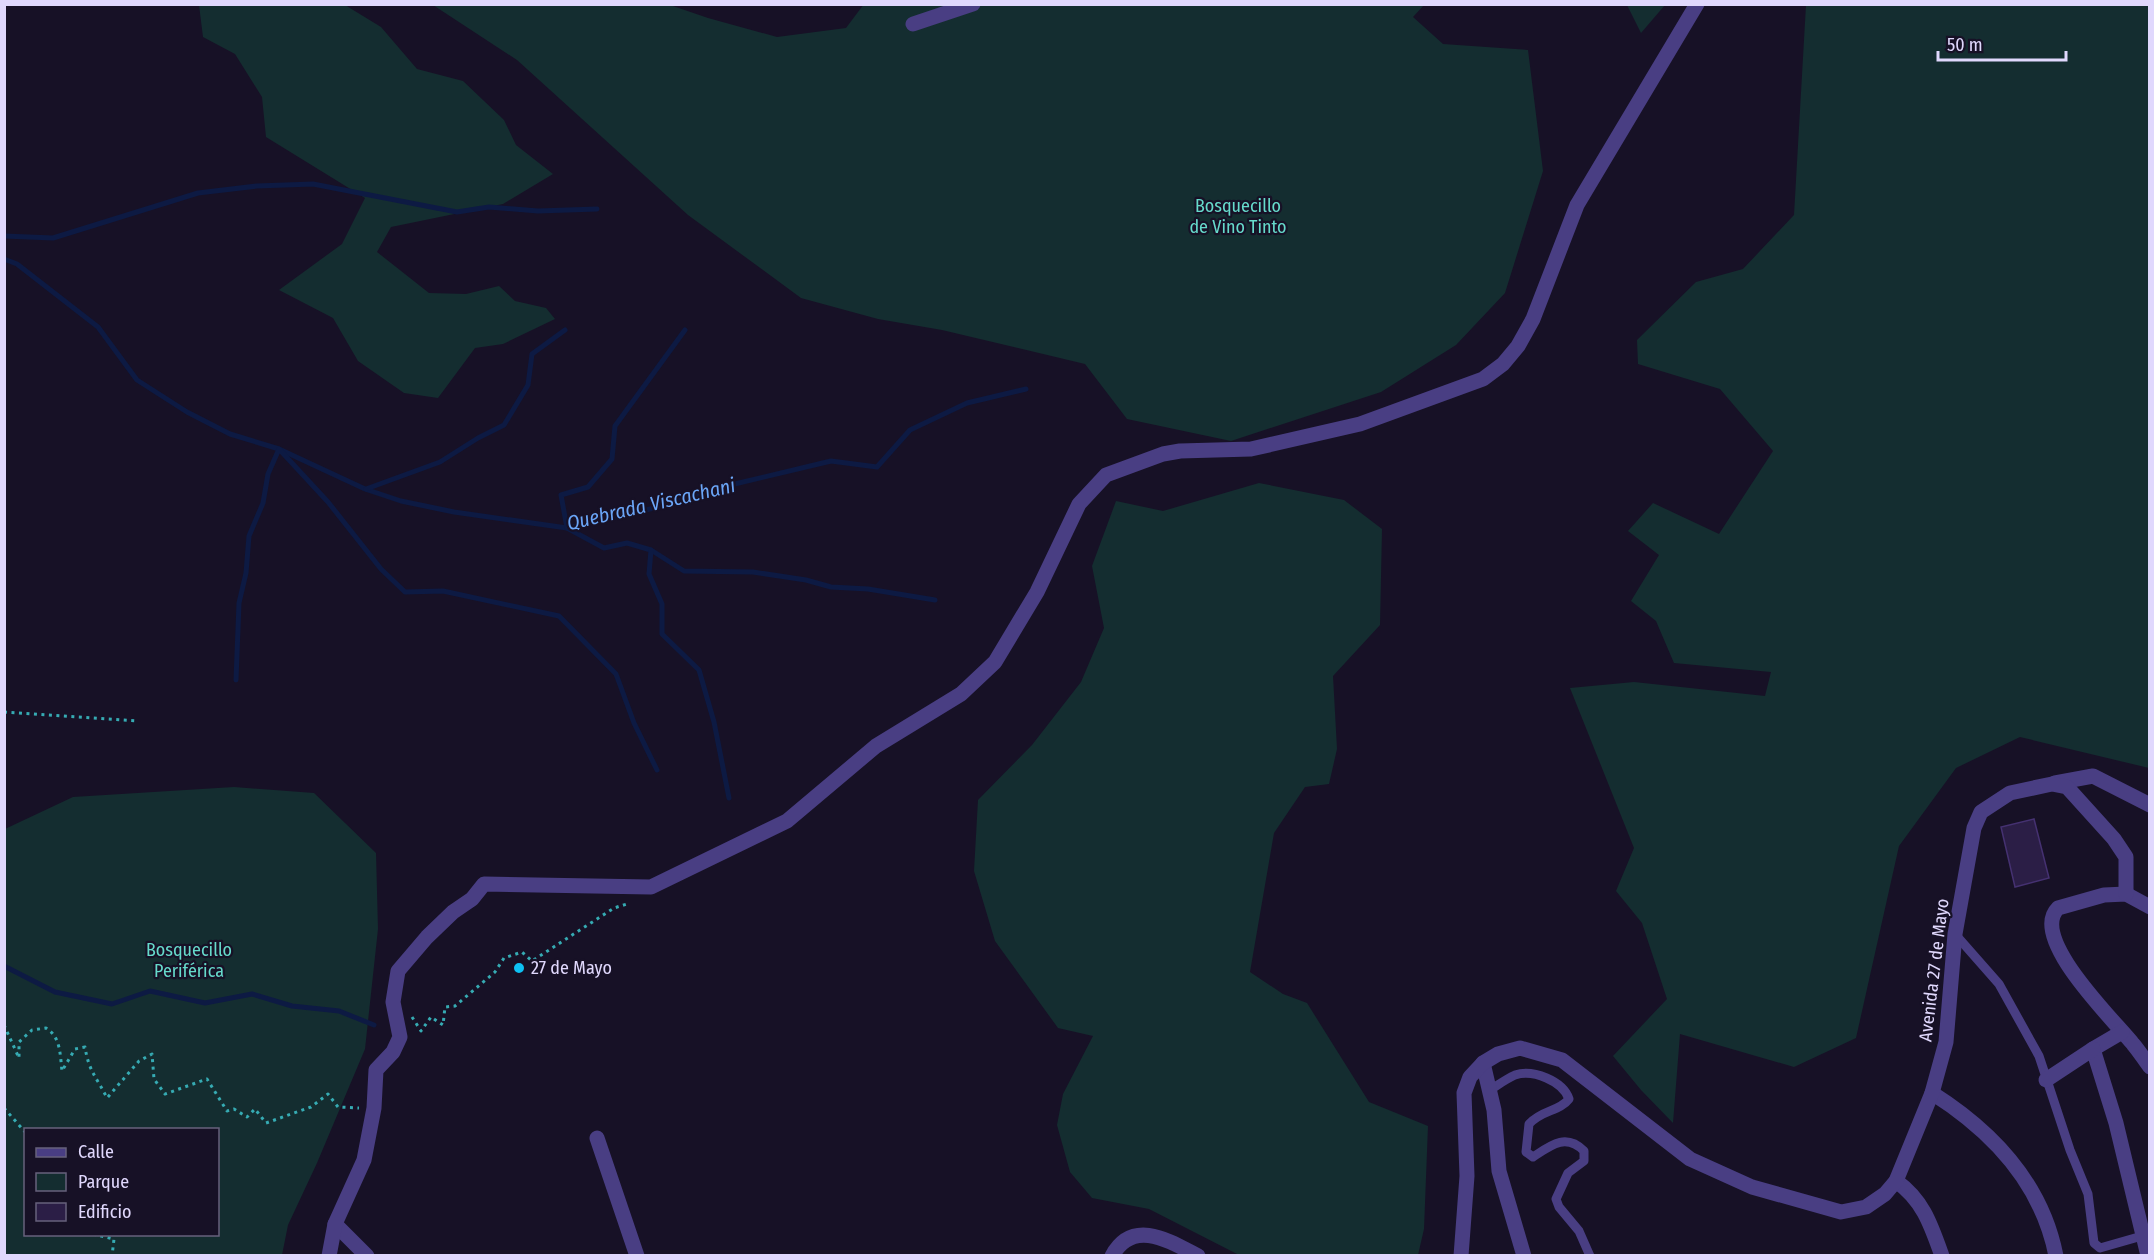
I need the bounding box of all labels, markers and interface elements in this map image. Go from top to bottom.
scale bar [1938,24,2066,62]
text: 50 m [1947,34,1983,56]
park label: Bosquecillo de Vino Tinto [1189,195,1287,238]
water label: Quebrada Viscachani [564,473,738,535]
street label: Avenida 27 de Mayo [1914,897,1954,1043]
park label: Bosquecillo Periférica [146,939,232,982]
place label: 27 de Mayo [531,957,612,979]
marker: 27 de Mayo [512,961,526,975]
legend [24,1128,219,1236]
text: Calle [78,1141,114,1163]
text: Parque [78,1171,129,1193]
text: Edificio [78,1201,131,1223]

